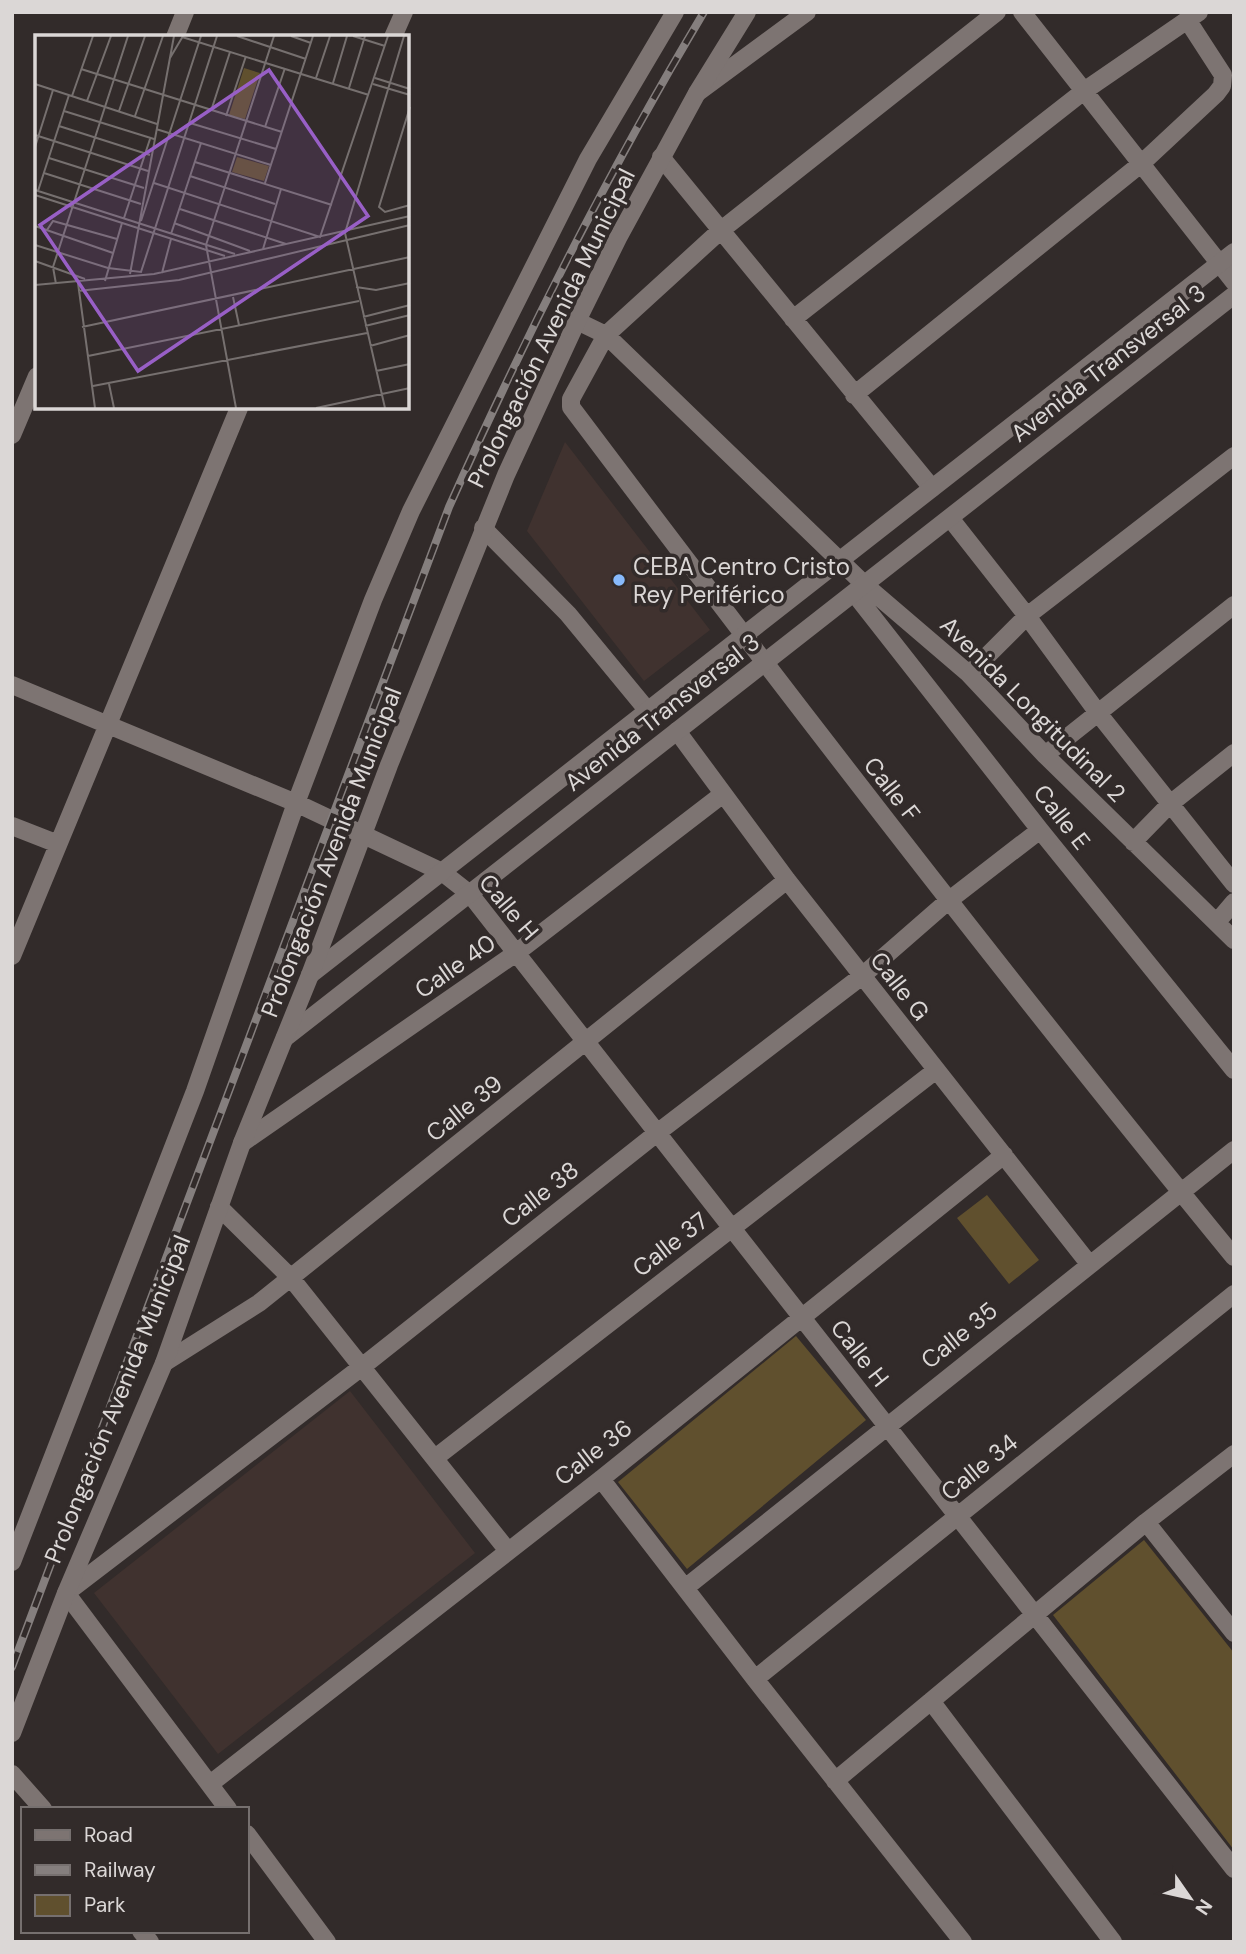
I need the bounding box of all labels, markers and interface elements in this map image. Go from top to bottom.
inset map [35,35,410,410]
street label: Prolongación Avenida Municipal [460,163,642,493]
street label: Avenida Transversal 3 [1004,277,1212,449]
place label: CEBA Centro Cristo Rey Periférico [633,551,850,610]
marker: CEBA Centro Cristo Rey Periférico [611,572,627,588]
street label: Avenida Longitudinal 2 [934,610,1132,808]
street label: Avenida Transversal 3 [558,626,766,798]
street label: Prolongación Avenida Municipal [254,683,408,1021]
street label: Calle F [857,750,927,828]
street label: Calle E [1027,778,1097,856]
street label: Calle H [472,867,546,947]
street label: Calle 40 [408,927,502,1005]
street label: Calle G [863,945,937,1027]
street label: Calle 39 [419,1068,509,1148]
street label: Calle 38 [495,1154,585,1234]
street label: Calle 37 [626,1205,714,1283]
street label: Prolongación Avenida Municipal [37,1230,197,1568]
street label: Calle 35 [914,1295,1004,1375]
street label: Calle H [824,1313,896,1393]
street label: Calle 36 [548,1412,638,1492]
street label: Calle 34 [934,1427,1024,1507]
legend [21,1807,248,1933]
text: Road [84,1821,133,1849]
text: Railway [84,1856,156,1884]
north arrow [1155,1863,1225,1933]
text: Park [84,1891,126,1919]
text: N [1189,1894,1218,1920]

